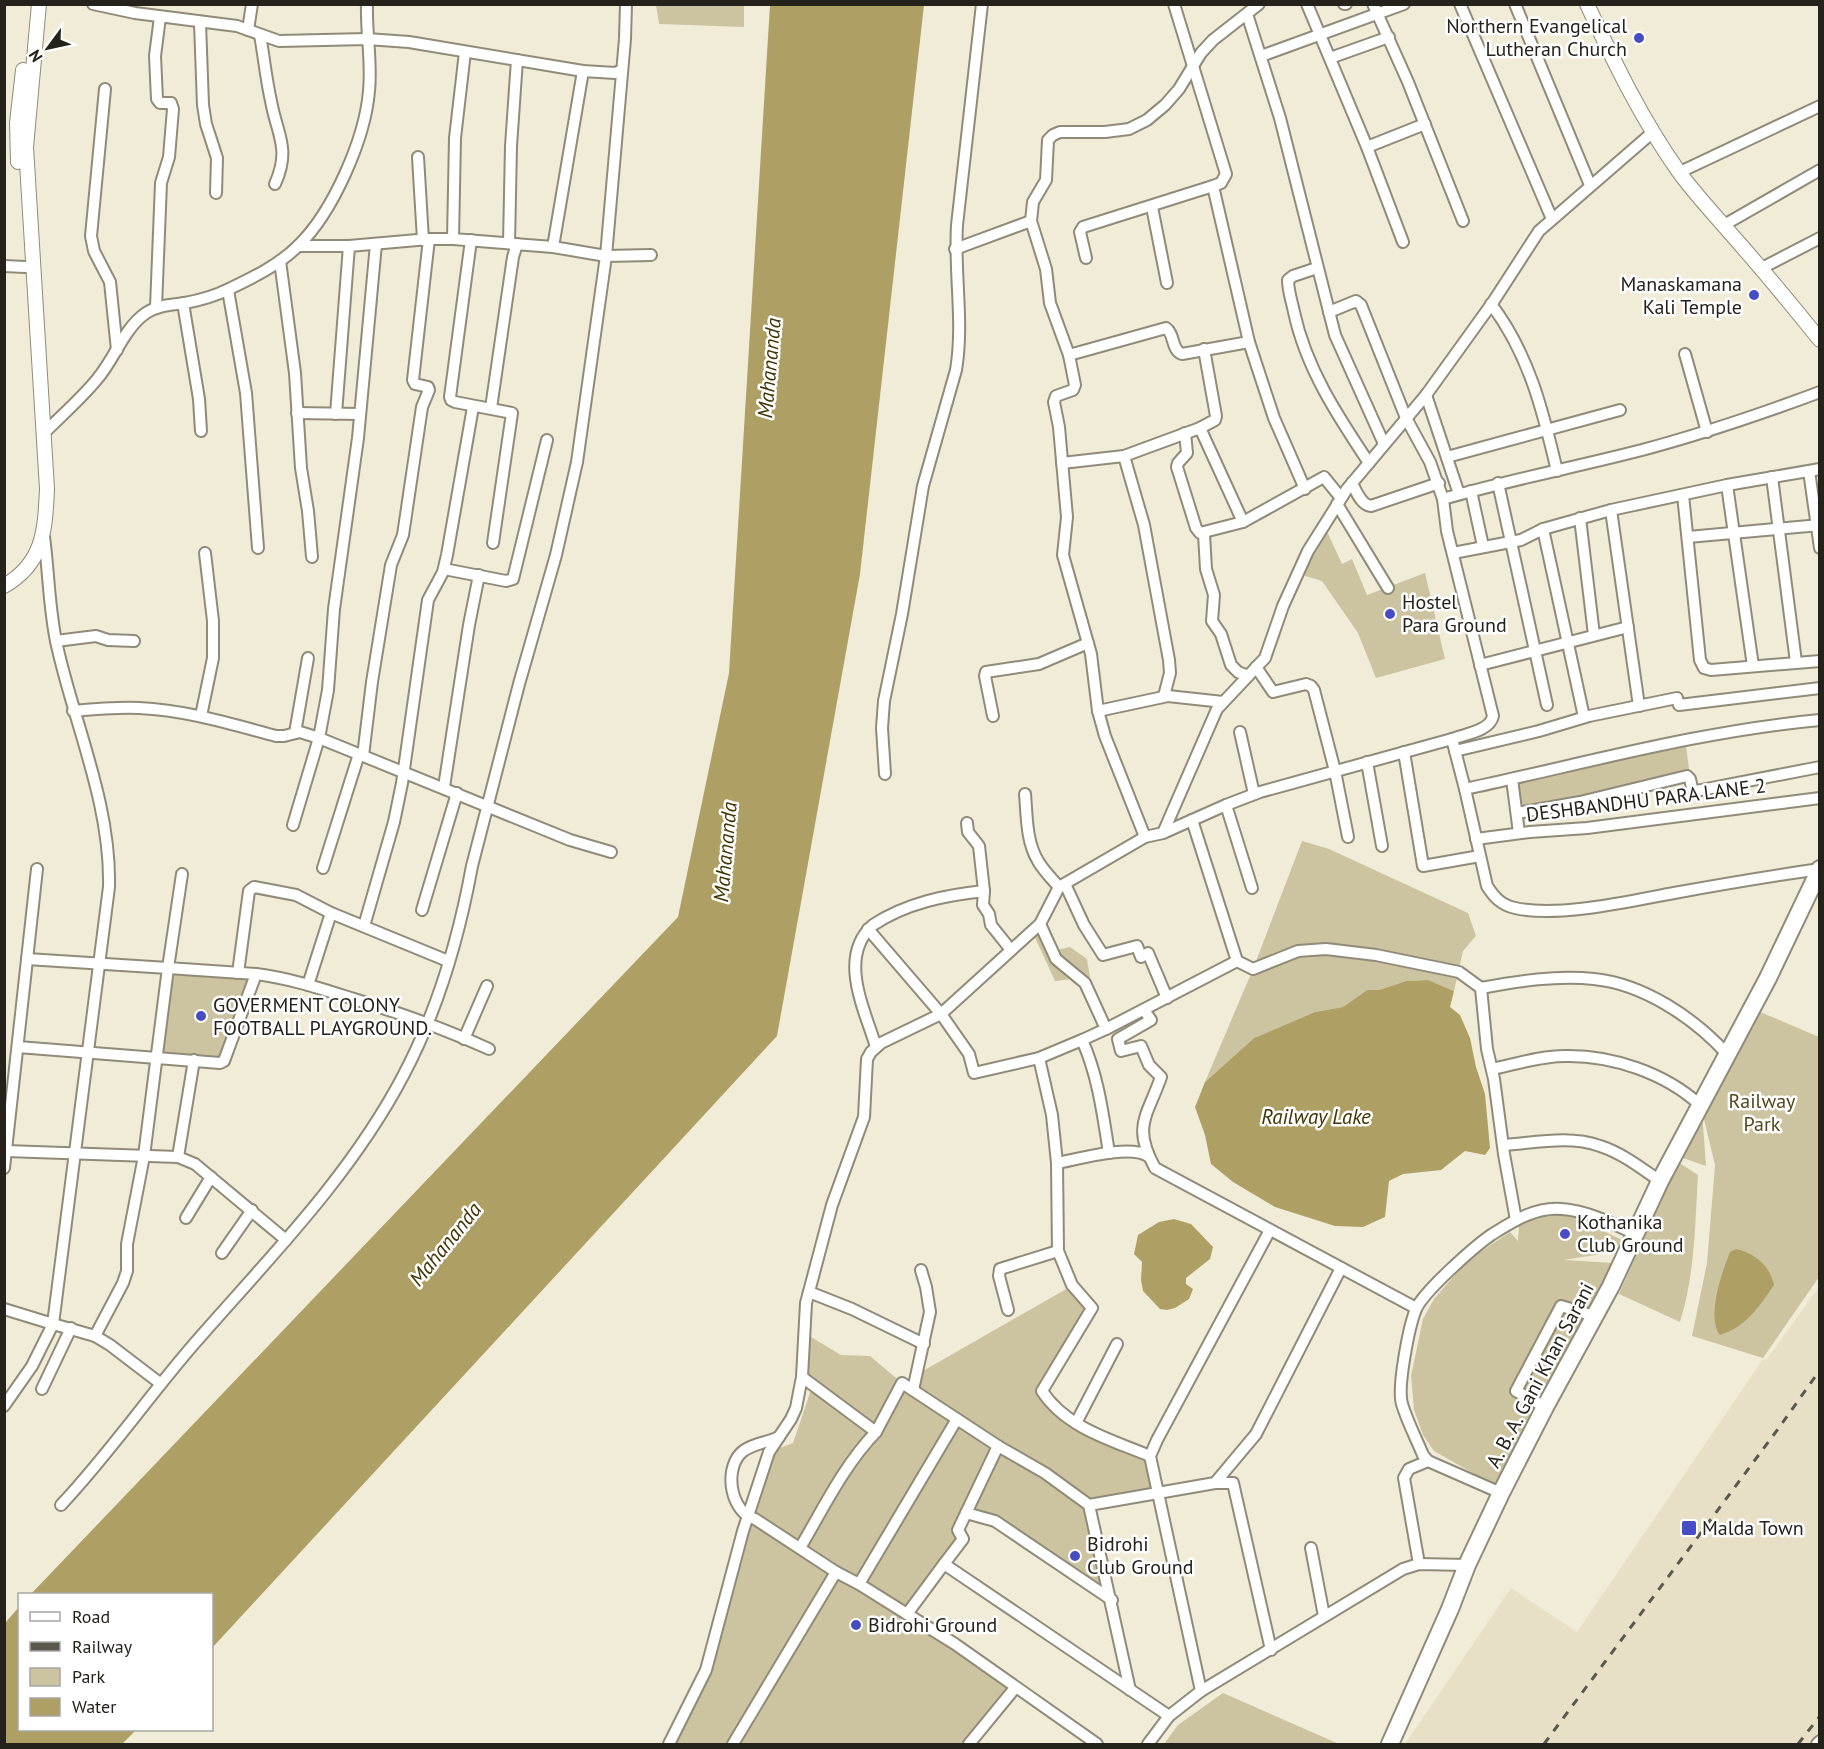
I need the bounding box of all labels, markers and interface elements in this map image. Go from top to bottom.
place label: Northern Evangelical Lutheran Church [1446,13,1627,62]
north arrow [18,18,78,78]
marker: Northern Evangelical Lutheran Church [1632,31,1646,45]
text: N [24,46,47,66]
place label: Manaskamana Kali Temple [1620,271,1742,320]
marker: Manaskamana Kali Temple [1747,288,1761,302]
water label: Mahananda [751,316,787,419]
place label: Hostel Para Ground [1402,589,1507,638]
marker: Hostel Para Ground [1383,607,1397,621]
street label: DESHBANDHU PARA LANE 2 [1525,772,1767,828]
water label: Mahananda [707,800,743,903]
place label: GOVERMENT COLONY FOOTBALL PLAYGROUND. [213,992,432,1041]
marker: GOVERMENT COLONY FOOTBALL PLAYGROUND. [194,1009,208,1023]
park label: Railway Park [1729,1088,1796,1137]
water label: Railway Lake [1261,1103,1371,1130]
water label: Mahananda [403,1196,488,1292]
place label: Kothanika Club Ground [1577,1209,1683,1258]
marker: Kothanika Club Ground [1558,1227,1572,1241]
street label: A. B. A. Gani Khan Sarani [1480,1278,1600,1472]
place label: Malda Town [1702,1515,1804,1541]
marker: Malda Town [1680,1519,1698,1537]
place label: Bidrohi Club Ground [1087,1531,1193,1580]
marker: Bidrohi Club Ground [1068,1549,1082,1563]
legend [18,1593,213,1731]
text: Road [72,1605,110,1628]
place label: Bidrohi Ground [868,1612,997,1638]
marker: Bidrohi Ground [849,1618,863,1632]
text: Railway [72,1635,133,1658]
text: Park [72,1665,105,1688]
text: Water [72,1695,116,1718]

